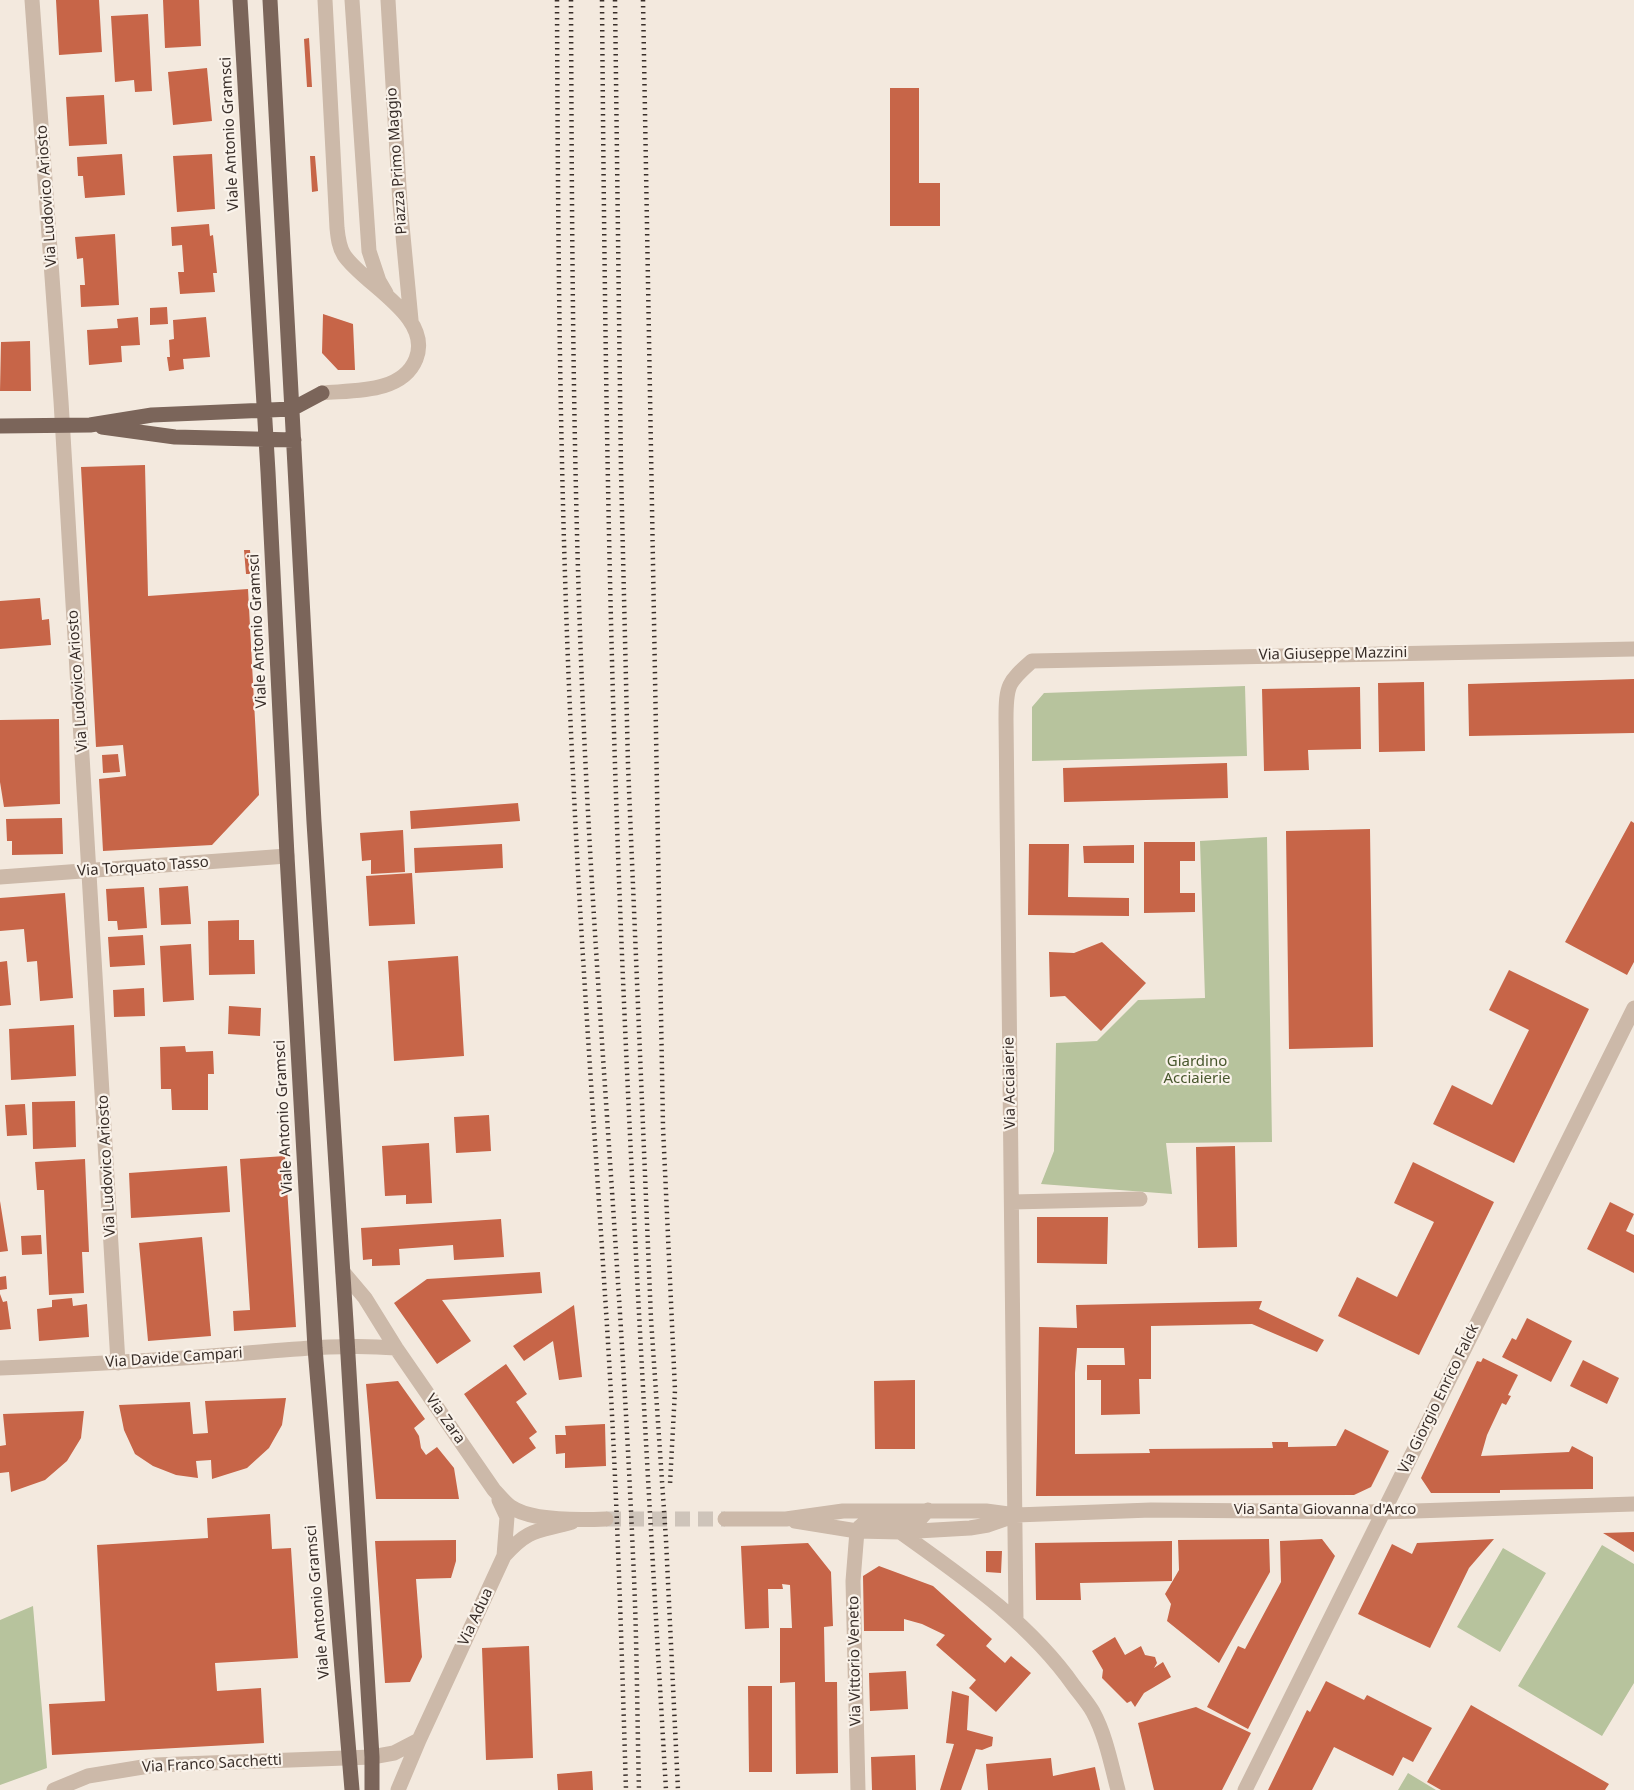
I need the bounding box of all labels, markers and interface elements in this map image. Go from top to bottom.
street label: Viale Antonio Gramsci [217,56,243,212]
street label: Piazza Primo Maggio [383,87,411,235]
street label: Via Ludovico Ariosto [33,124,61,268]
street label: Viale Antonio Gramsci [245,553,271,709]
street label: Via Ludovico Ariosto [64,609,92,753]
street label: Via Giuseppe Mazzini [1258,644,1408,664]
street label: Via Torquato Tasso [77,853,209,881]
street label: Via Acciaierie [1000,1037,1020,1129]
street label: Viale Antonio Gramsci [271,1039,297,1195]
park label: Giardino Acciaierie [1163,1053,1231,1088]
street label: Via Ludovico Ariosto [94,1094,120,1238]
street label: Via Giorgio Enrico Falck [1395,1321,1483,1477]
street label: Via Davide Campari [105,1344,243,1372]
street label: Via Zara [421,1391,469,1447]
street label: Via Santa Giovanna d'Arco [1234,1501,1416,1519]
street label: Viale Antonio Gramsci [302,1524,334,1680]
street label: Via Adua [455,1585,497,1649]
street label: Via Vittorio Veneto [845,1596,865,1726]
street label: Via Franco Sacchetti [142,1751,282,1777]

